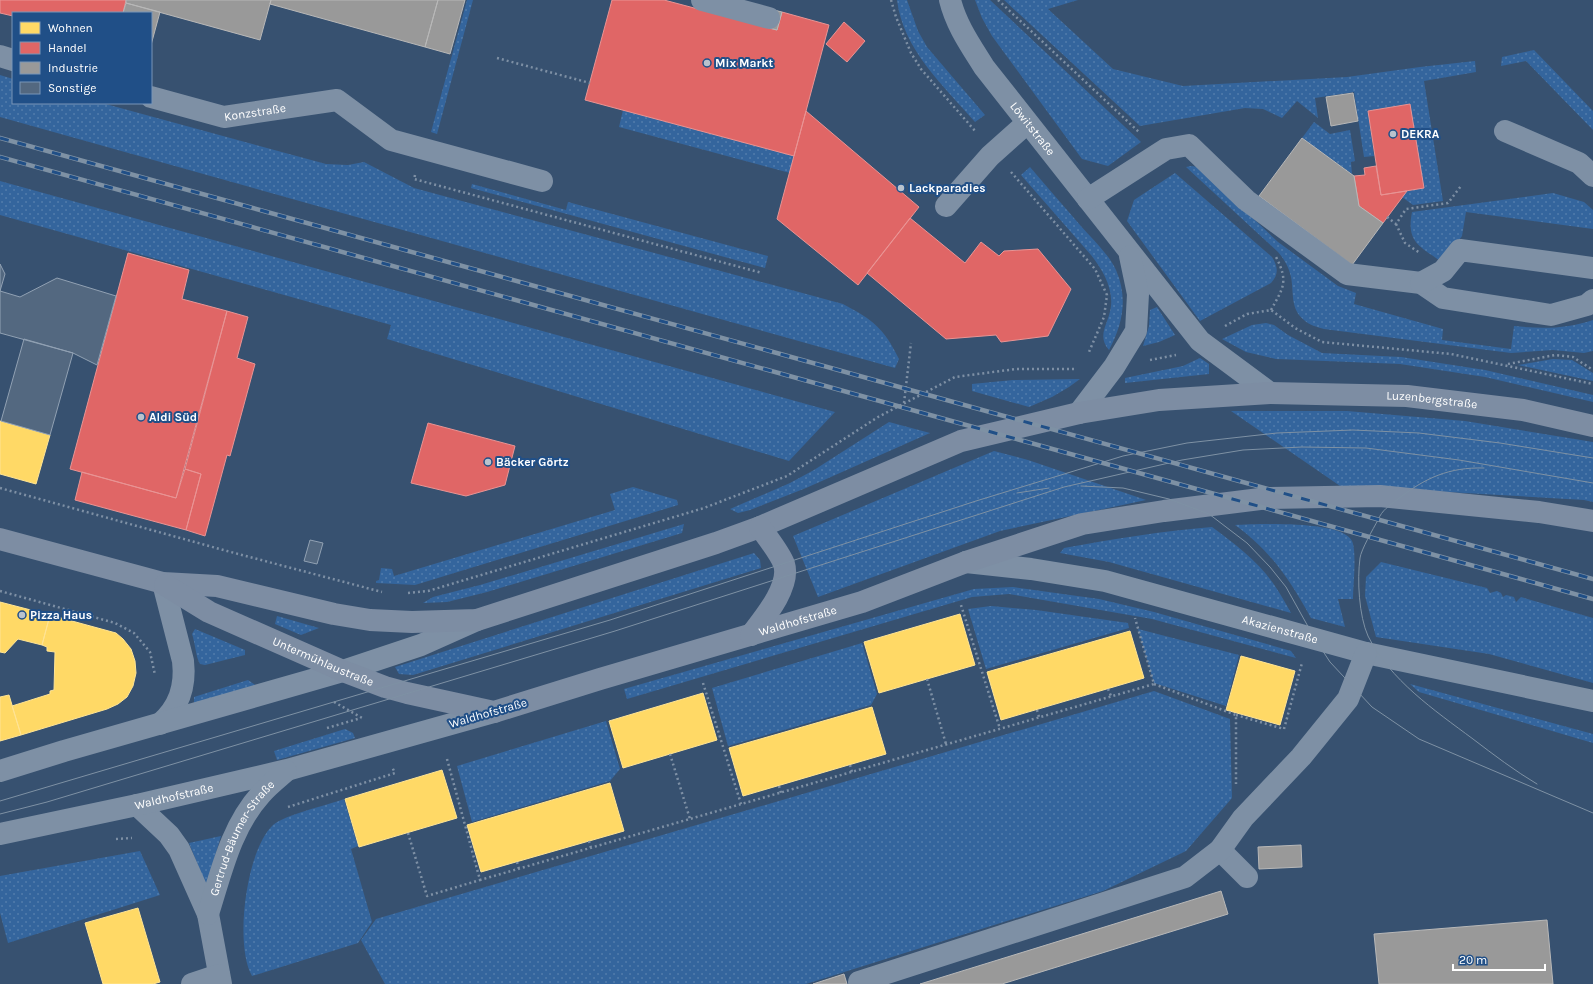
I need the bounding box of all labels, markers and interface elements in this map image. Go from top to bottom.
legend [12,12,152,104]
text: Wohnen [48,21,93,35]
text: Handel [48,41,87,55]
place label: Mix Markt [715,56,773,70]
marker: Mix Markt [702,58,712,68]
text: Industrie [48,61,98,75]
text: Sonstige [48,81,96,95]
street label: Löwitstraße [1007,99,1058,158]
street label: Konzstraße [223,101,287,124]
place label: DEKRA [1401,127,1440,141]
marker: DEKRA [1388,129,1398,139]
place label: Lackparadies [909,181,985,195]
marker: Lackparadies [896,183,906,193]
street label: Luzenbergstraße [1386,389,1478,411]
place label: Aldi Süd [149,410,197,424]
marker: Aldi Süd [136,412,146,422]
place label: Bäcker Görtz [496,455,569,469]
marker: Bäcker Görtz [483,457,493,467]
street label: Waldhofstraße [757,603,838,639]
place label: Pizza Haus [30,608,92,622]
marker: Pizza Haus [17,610,27,620]
street label: Akazienstraße [1241,612,1320,646]
street label: Untermühlaustraße [270,634,376,689]
street label: Waldhofstraße [447,695,529,731]
street label: Gertrud-Bäumer-Straße [207,777,277,898]
street label: Waldhofstraße [133,780,215,812]
scale bar [1453,946,1545,972]
text: 20 m [1459,953,1487,967]

